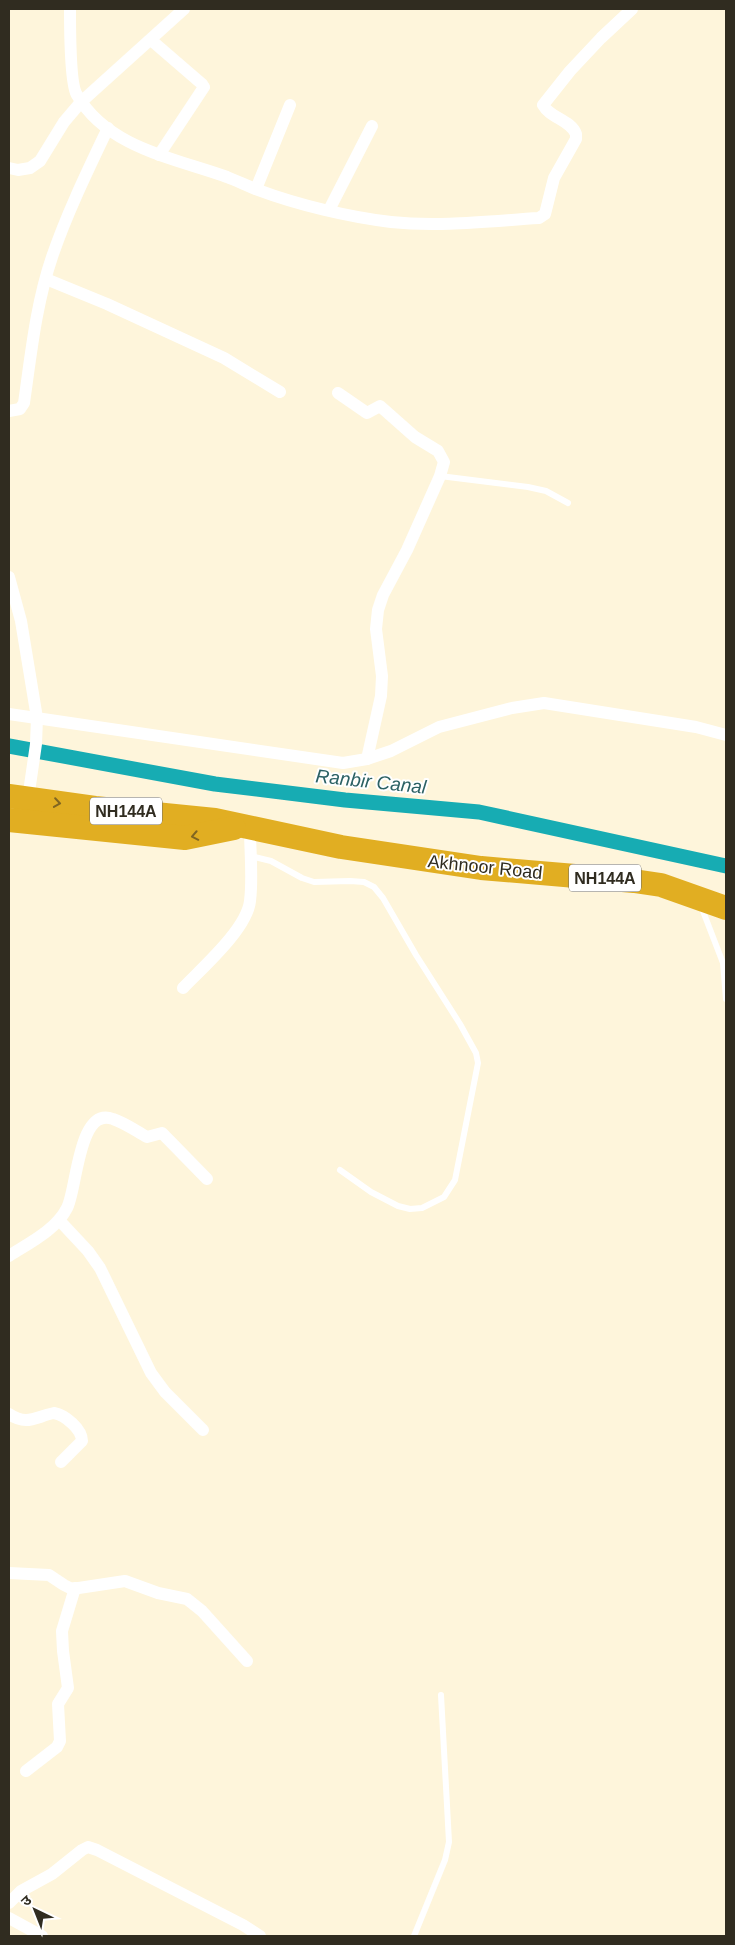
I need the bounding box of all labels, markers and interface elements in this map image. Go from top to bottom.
water label: Ranbir Canal [315,765,428,798]
one-way arrow [53,797,61,807]
road number: NH144A [90,798,162,824]
one-way arrow [191,830,200,841]
street label: Akhnoor Road [427,851,543,883]
road number: NH144A [569,864,641,891]
north arrow [10,1885,60,1935]
text: उ [18,1891,35,1909]

